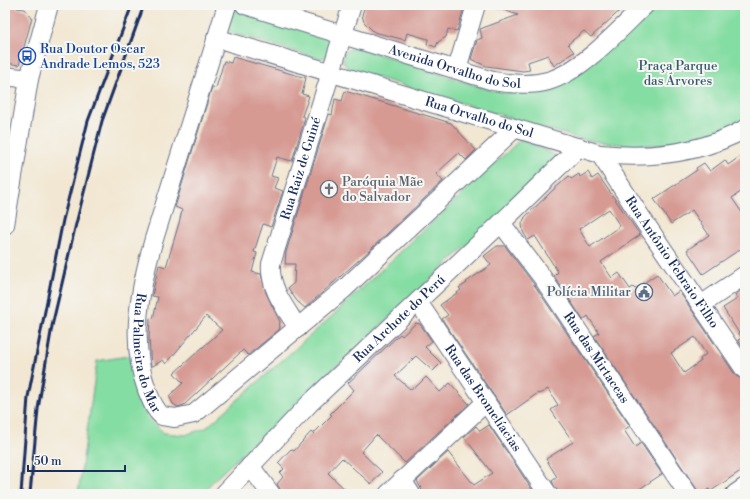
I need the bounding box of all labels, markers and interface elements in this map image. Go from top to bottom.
place label: Rua Doutor Oscar Andrade Lemos, 523 [39,41,160,72]
street label: Avenida Orvalho do Sol [386,41,521,92]
bus stop icon: Rua Doutor Oscar Andrade Lemos, 523 [17,46,37,66]
park label: Praça Parque das Árvores [638,58,718,89]
street label: Rua Orvalho do Sol [423,94,536,142]
street label: Rua Raiz de Guiné [277,114,325,222]
place label: Paróquia Mãe do Salvador [342,174,424,205]
church icon: Paróquia Mãe do Salvador [319,179,339,199]
street label: Rua Antônio Febraio Filho [622,193,722,331]
street label: Rua Archote do Perú [350,271,449,366]
public building icon: Polícia Militar [634,282,654,302]
place label: Polícia Militar [547,284,631,300]
street label: Rua Palmeira do Mar [130,292,165,417]
street label: Rua das Mirtaceas [560,309,633,407]
street label: Rua das Bromelíacias [441,341,525,455]
scale bar [28,447,125,473]
text: 50 m [34,454,62,469]

